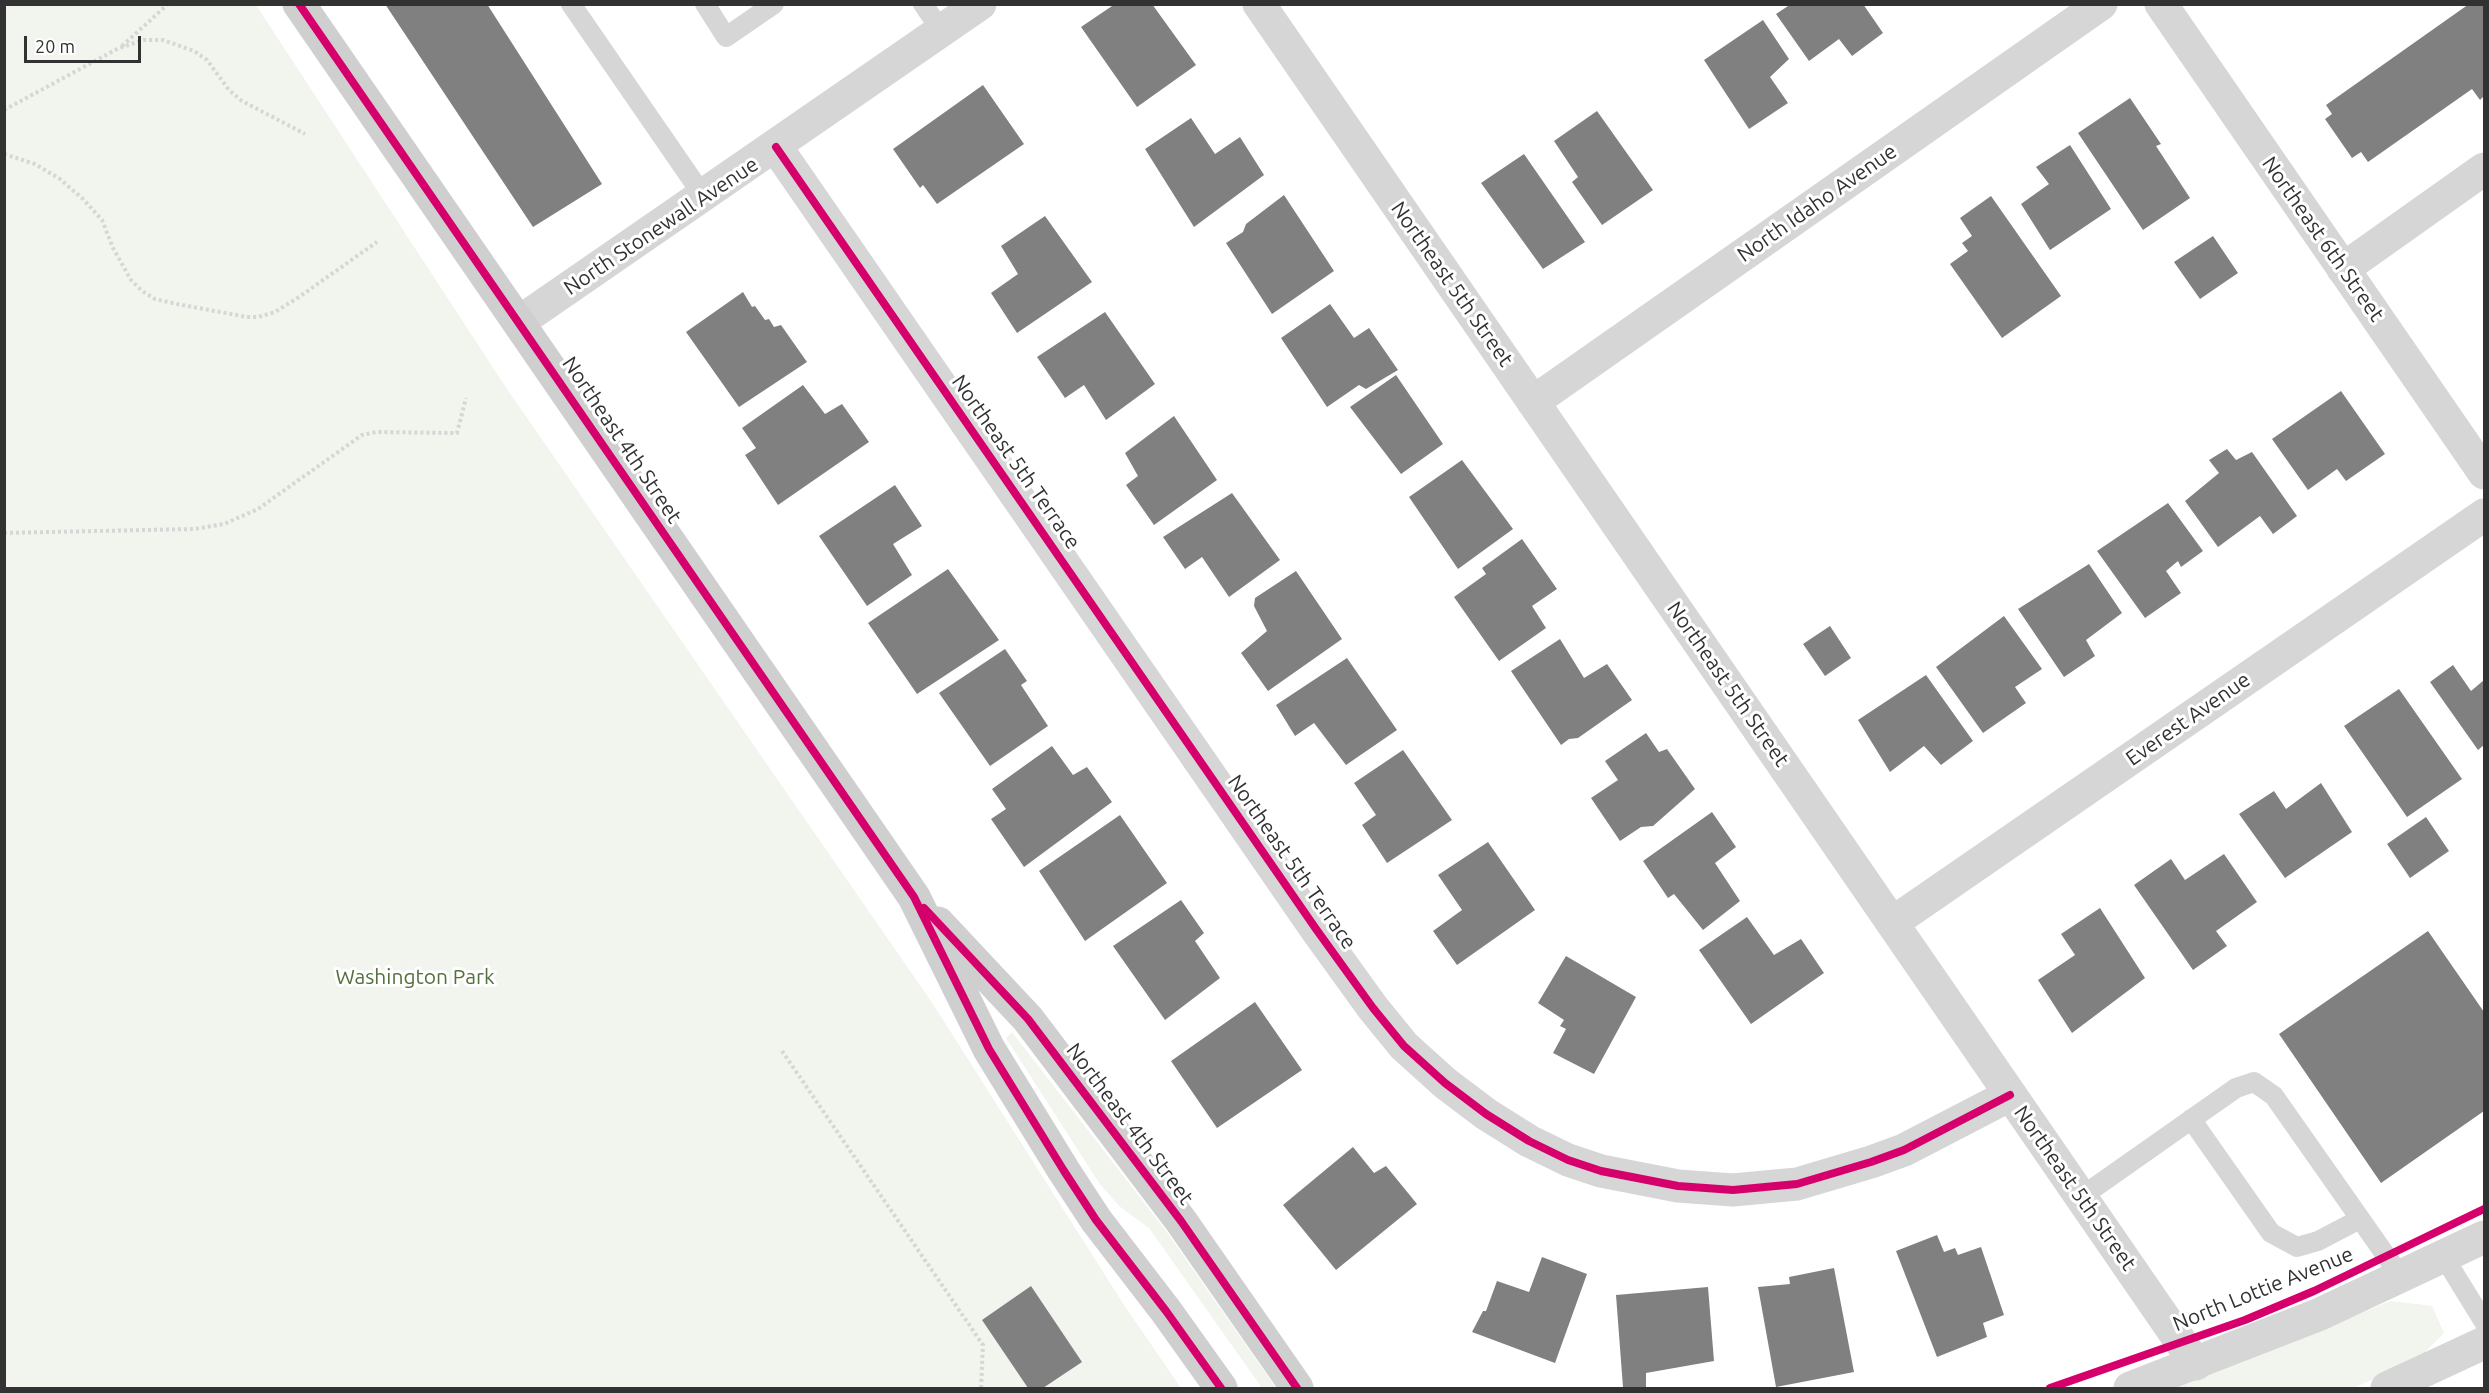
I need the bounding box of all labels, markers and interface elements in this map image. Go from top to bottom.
scale bar [27,24,144,62]
text: 20 m [35,36,75,56]
street label: North Idaho Avenue [1733,139,1901,267]
street label: North Stonewall Avenue [559,152,763,300]
street label: Northeast 6th Street [2257,152,2389,326]
street label: Northeast 5th Street [1386,197,1518,371]
street label: Northeast 4th Street [557,352,687,528]
street label: Northeast 5th Terrace [946,370,1086,554]
street label: Northeast 5th Street [1662,597,1794,771]
street label: Everest Avenue [2121,667,2255,771]
street label: Northeast 5th Terrace [1222,770,1362,954]
park label: Washington Park [335,964,495,990]
street label: Northeast 4th Street [1061,1038,1199,1210]
street label: Northeast 5th Street [2009,1101,2141,1275]
street label: North Lottie Avenue [2169,1241,2357,1337]

